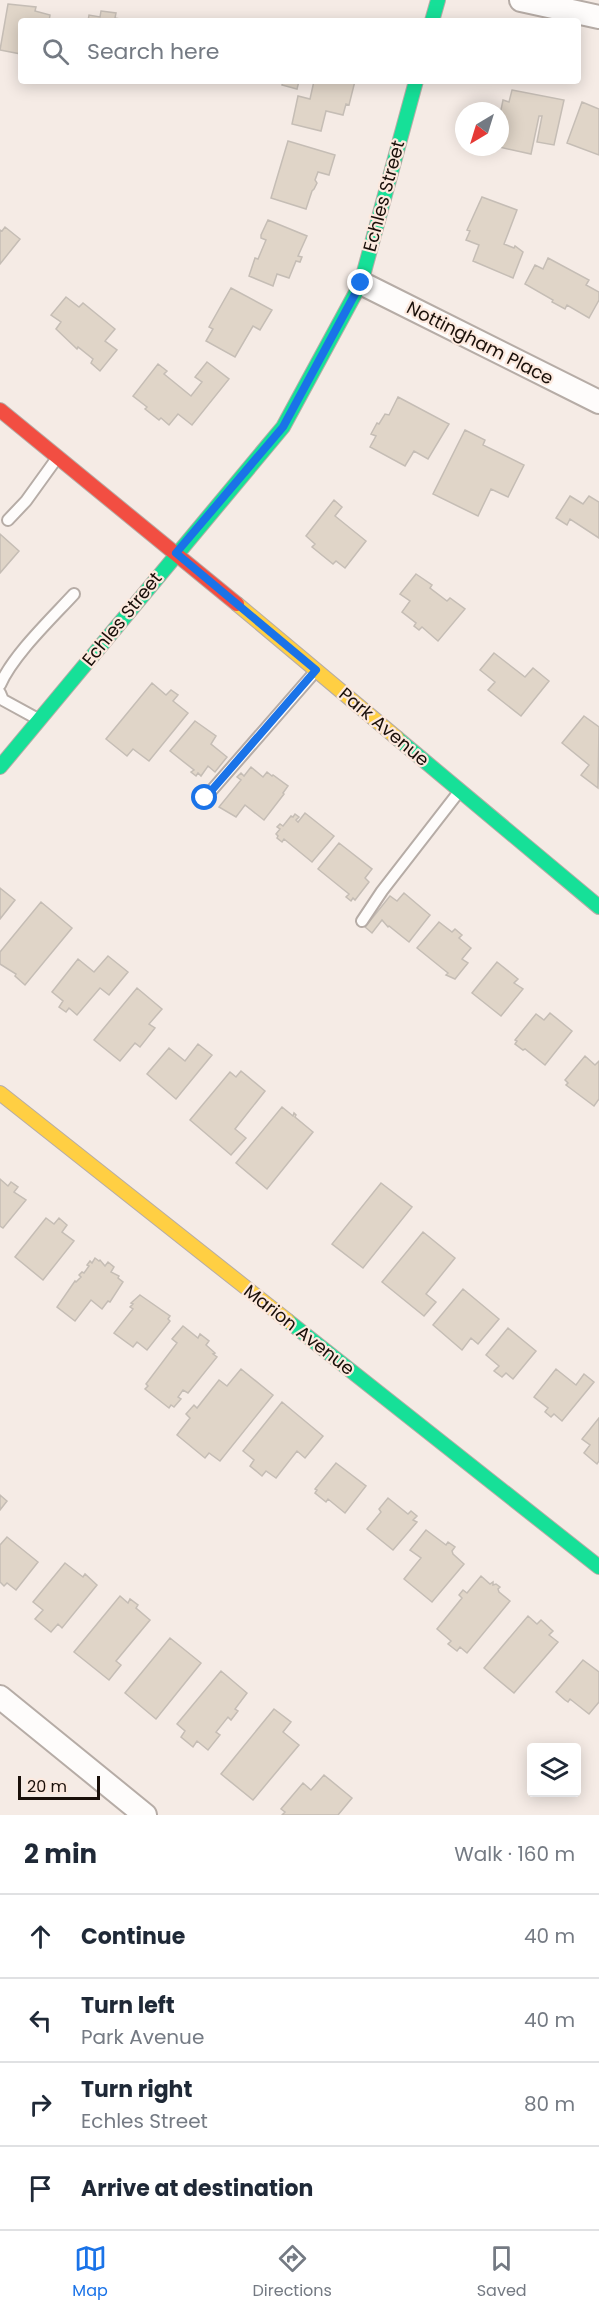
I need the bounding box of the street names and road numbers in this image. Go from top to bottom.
street label: Echles Street [357,137,410,254]
street label: Nottingham Place [403,295,558,390]
street label: Echles Street [76,566,167,671]
street label: Park Avenue [334,681,435,772]
street label: Marion Avenue [239,1278,360,1381]

